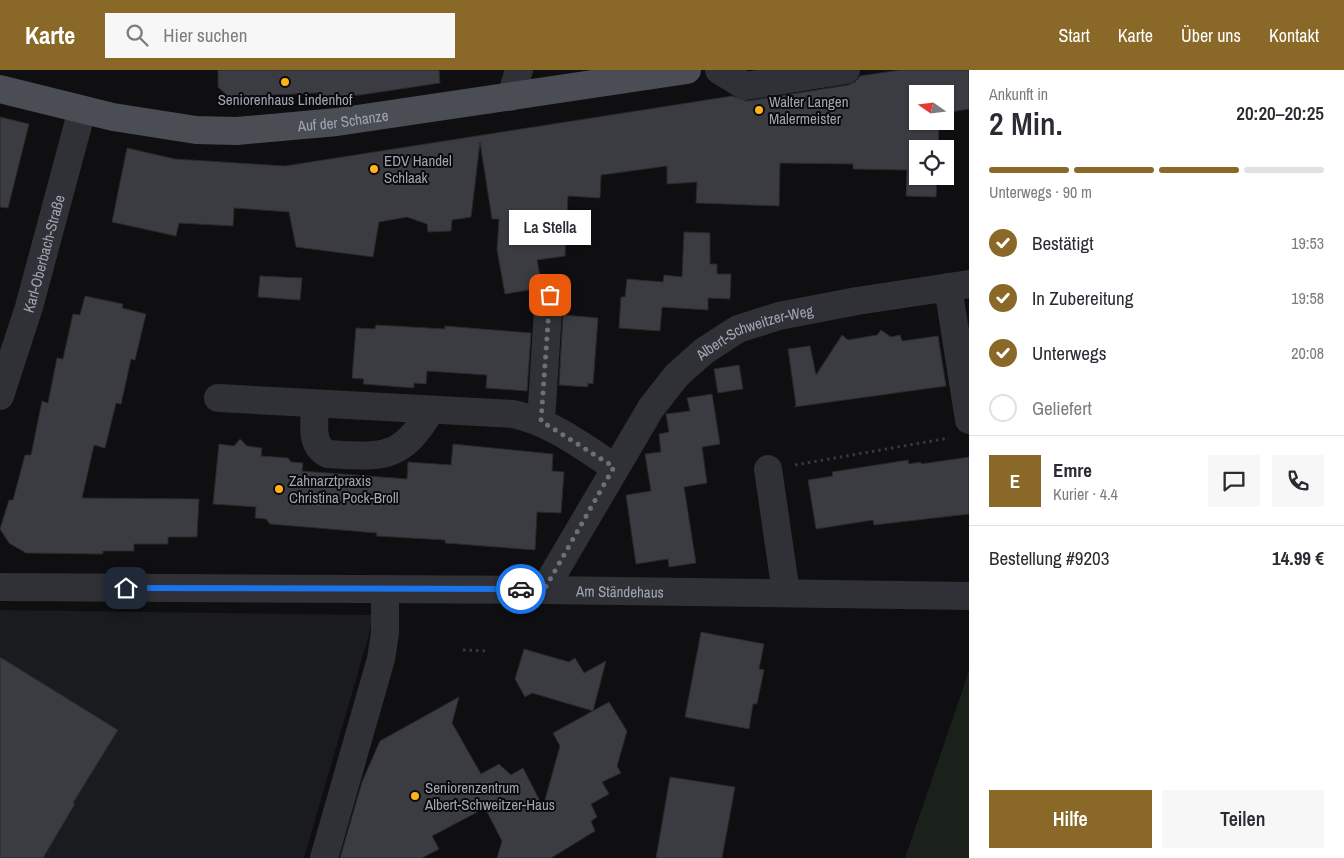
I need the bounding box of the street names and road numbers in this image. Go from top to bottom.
street label: Auf der Schanze [296,104,390,136]
street label: Karl-Oberbach-Straße [17,192,69,315]
street label: Albert-Schweitzer-Weg [690,299,815,365]
street label: Am Ständehaus [575,580,664,602]

